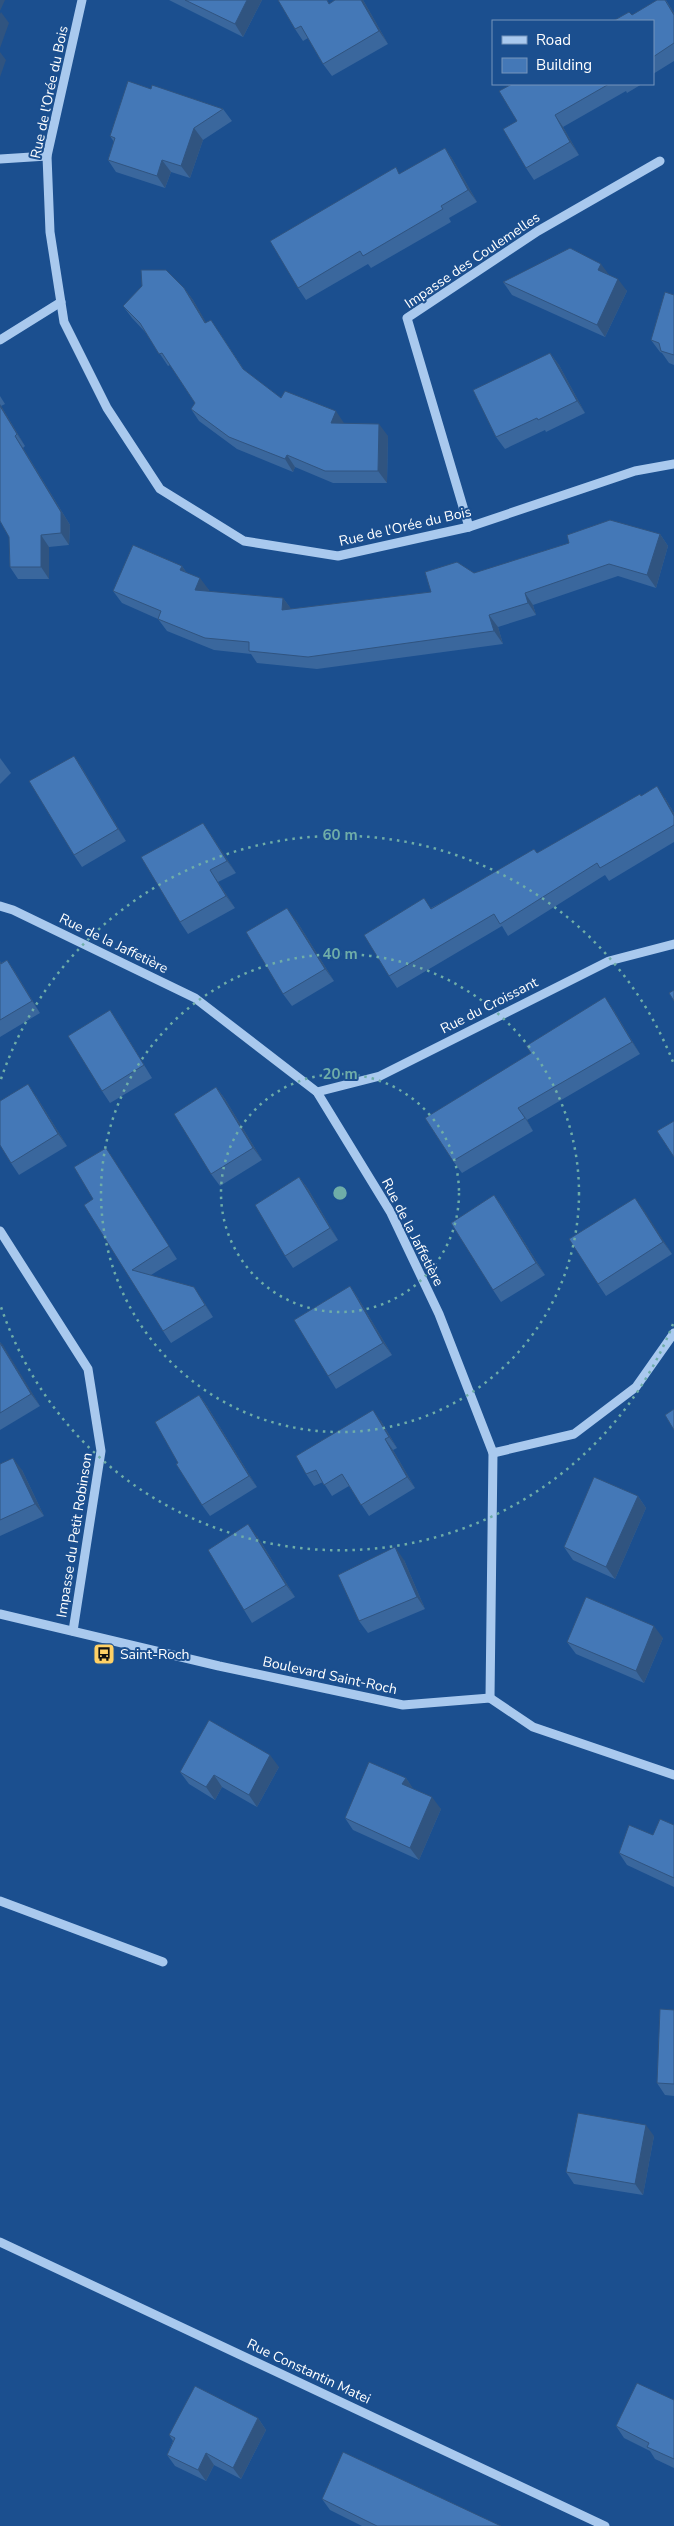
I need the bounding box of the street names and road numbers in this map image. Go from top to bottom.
street label: Rue de l'Orée du Bois [26,24,73,160]
street label: Impasse des Coulemelles [401,208,544,313]
street label: Rue de l'Orée du Bois [337,502,473,551]
street label: Rue de la Jaffetière [56,909,171,978]
street label: Rue du Croissant [437,973,541,1038]
street label: Rue de la Jaffetière [377,1175,448,1290]
street label: Impasse du Petit Robinson [52,1451,97,1619]
street label: Boulevard Saint-Roch [261,1652,399,1699]
street label: Rue Constantin Matei [244,2334,374,2408]

